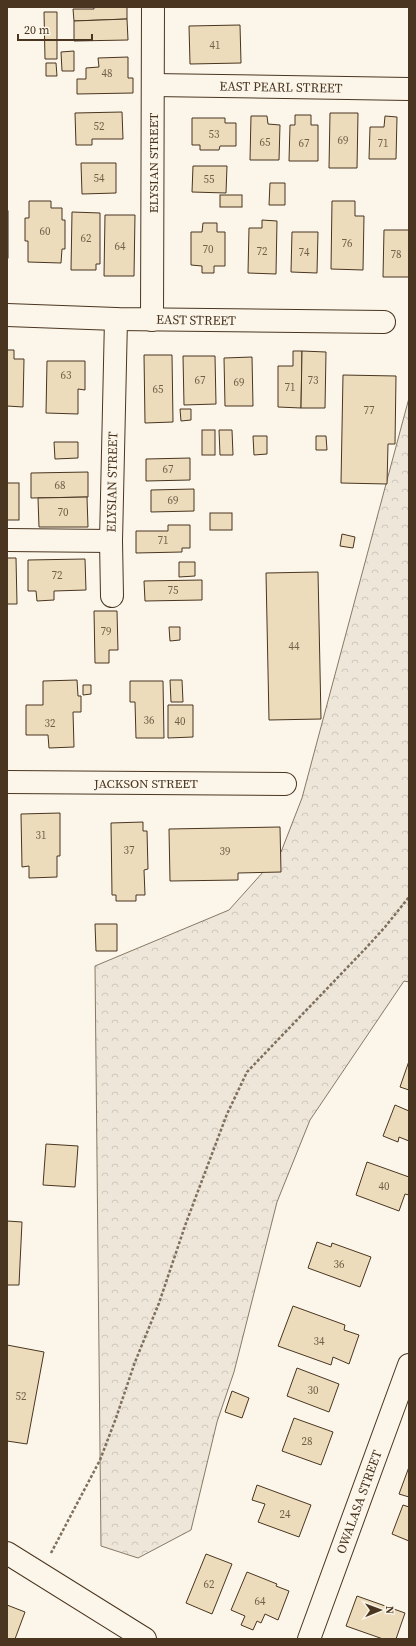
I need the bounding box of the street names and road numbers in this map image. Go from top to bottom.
street label: EAST PEARL STREET [219,77,343,97]
street label: ELYSIAN STREET [145,113,162,213]
street label: EAST STREET [156,311,236,329]
street label: ELYSIAN STREET [103,431,121,533]
street label: JACKSON STREET [93,775,198,792]
street label: OWALASA STREET [332,1448,386,1556]

